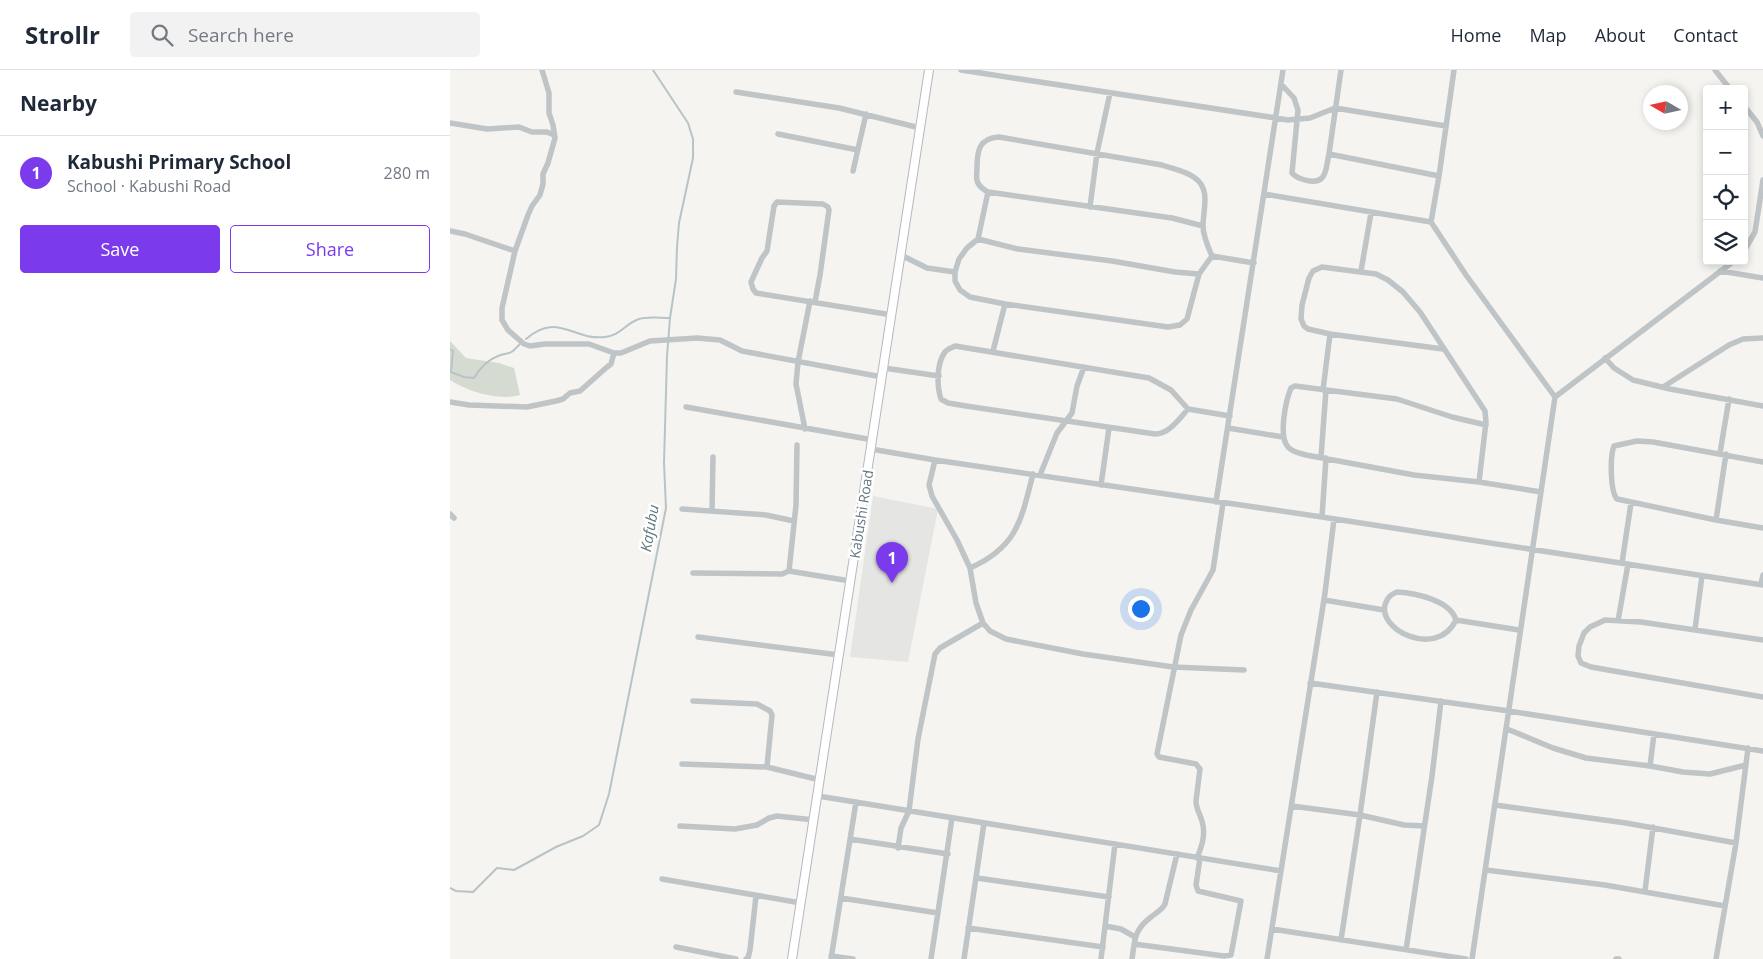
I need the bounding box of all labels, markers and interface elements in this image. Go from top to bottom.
search box [130,12,480,57]
text: Strollr [25,18,100,51]
icon: search [148,21,176,49]
text: Search here [188,22,294,48]
text: Home [1451,23,1501,47]
text: Map [1529,23,1567,47]
text: About [1595,23,1645,47]
text: Contact [1673,23,1738,47]
north arrow [1643,85,1688,130]
map controls [1703,85,1748,265]
button: + [1703,85,1748,130]
text: Nearby [20,89,97,117]
button: − [1703,130,1748,175]
text: Kabushi Primary School [67,149,291,175]
text: 1 [31,162,41,184]
text: 280 m [384,162,430,184]
text: School · Kabushi Road [67,175,231,197]
button: locate [1703,175,1748,220]
button: layers [1703,220,1748,265]
button: Save [20,225,220,273]
button: Share [230,225,430,273]
street label: Kabushi Road [845,468,877,560]
water label: Kafubu [635,503,663,553]
pin: 1 [876,542,908,583]
your location [1128,596,1154,622]

